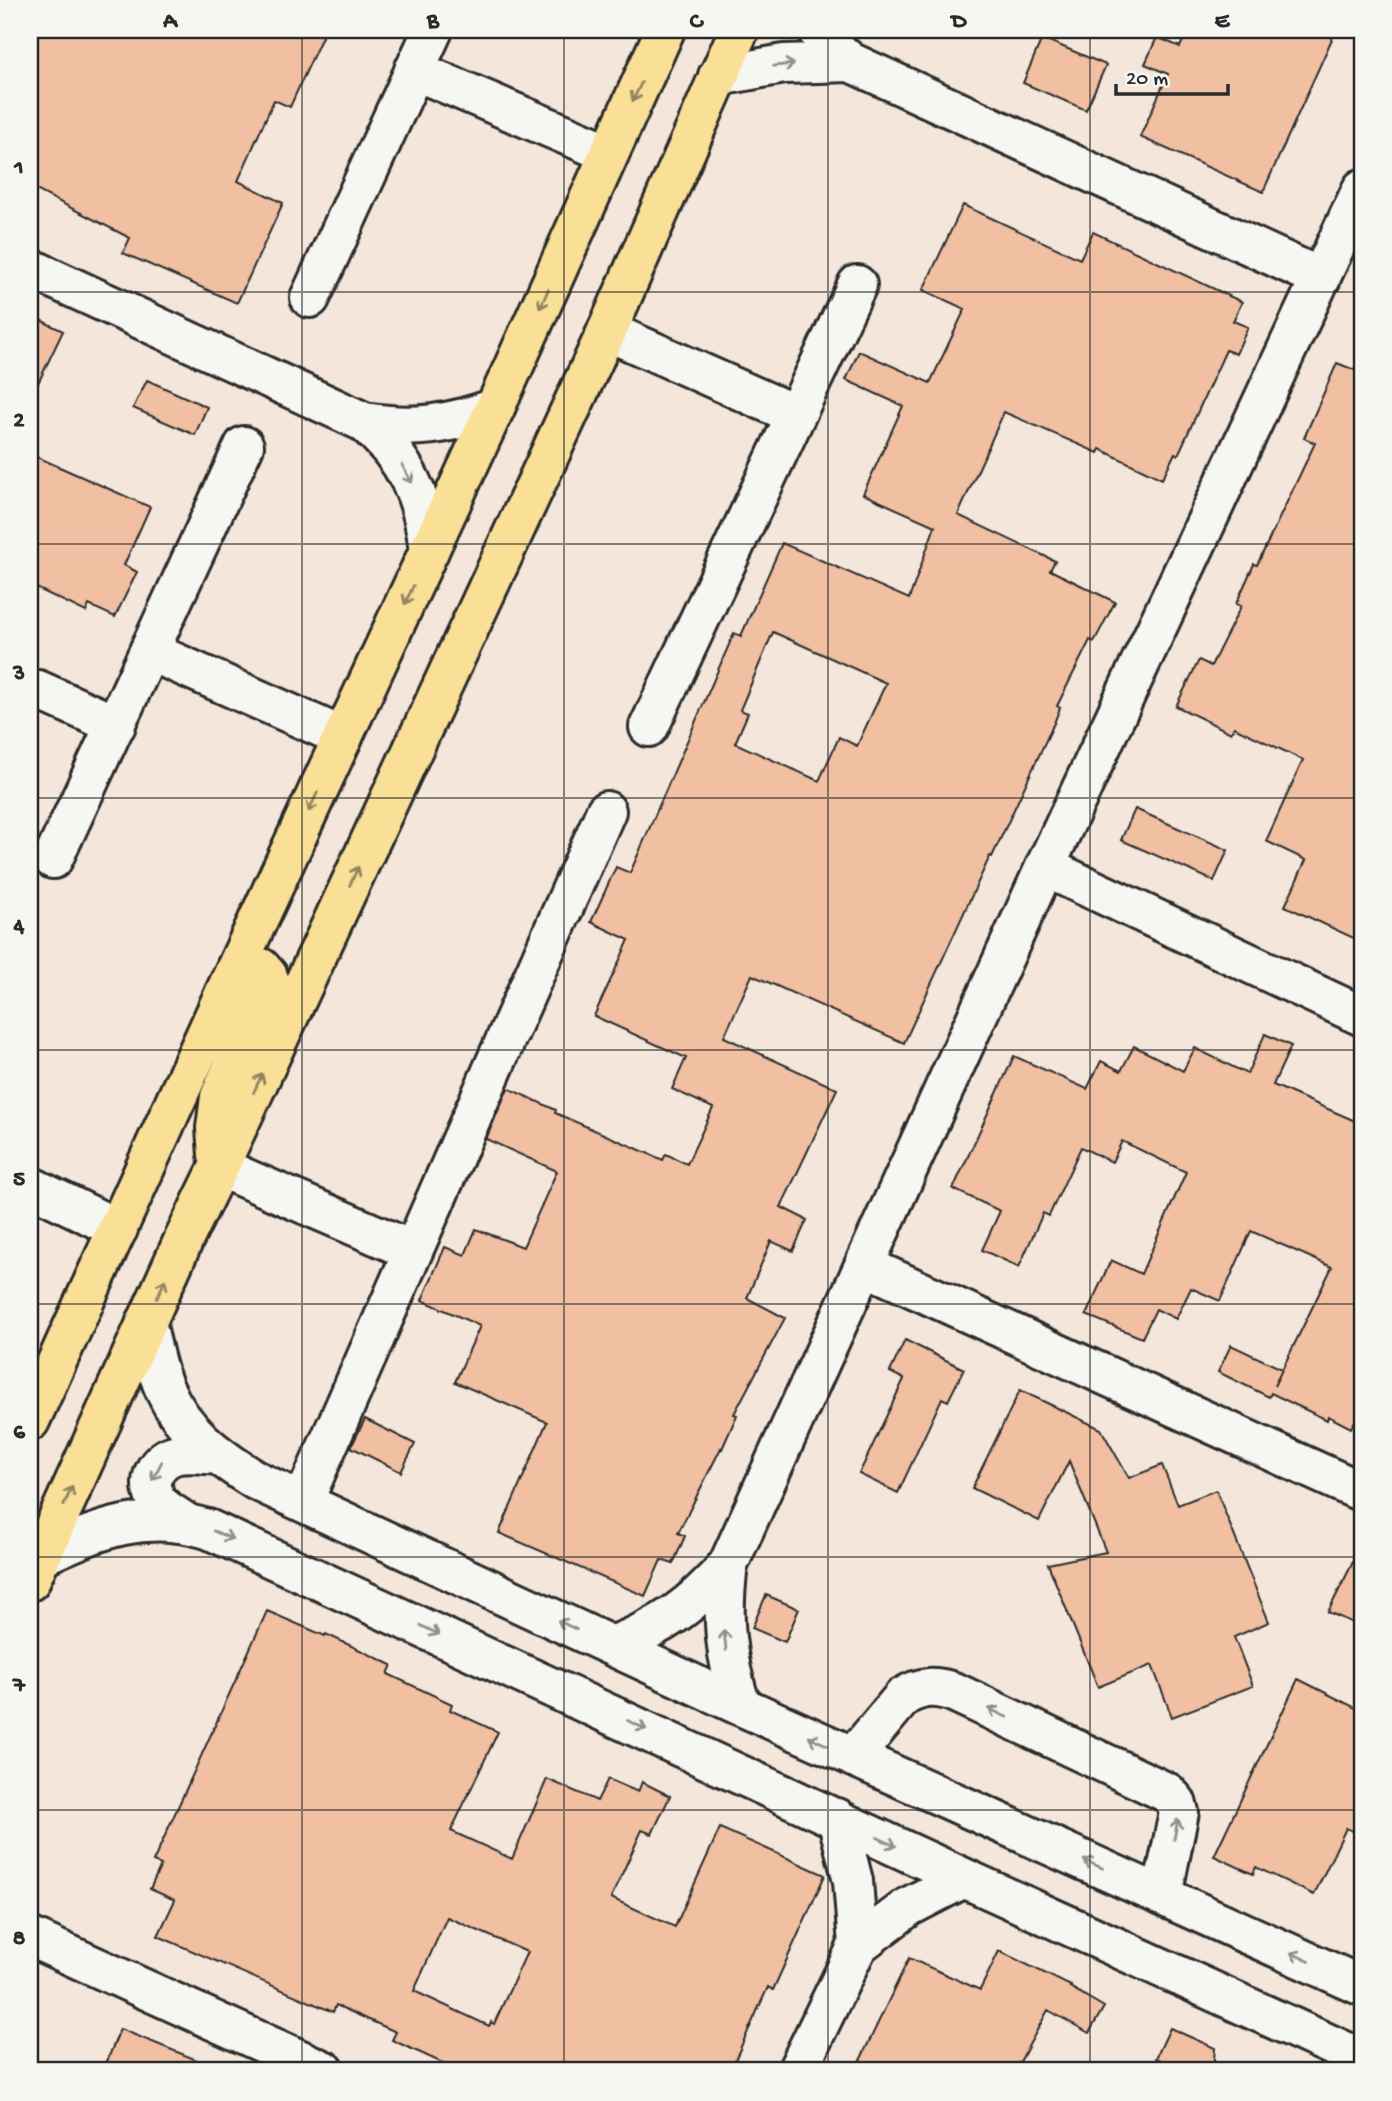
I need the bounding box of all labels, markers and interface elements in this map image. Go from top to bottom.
text: A [162,9,178,36]
text: B [426,9,440,36]
text: C [690,9,705,36]
text: D [950,9,968,36]
text: E [1215,9,1231,36]
scale bar [1116,52,1228,96]
one-way arrow [772,58,795,71]
text: 20 m [1126,68,1168,93]
one-way arrow [630,81,643,102]
text: 1 [13,155,24,182]
one-way arrow [537,288,550,309]
text: 2 [13,408,25,435]
one-way arrow [401,463,414,484]
one-way arrow [401,585,414,606]
text: 3 [12,661,25,688]
one-way arrow [306,791,319,812]
one-way arrow [348,866,361,888]
text: 4 [13,914,25,941]
one-way arrow [252,1073,265,1094]
text: 5 [13,1167,25,1194]
one-way arrow [155,1279,168,1300]
text: 6 [13,1420,26,1447]
one-way arrow [150,1460,164,1480]
one-way arrow [62,1486,75,1507]
one-way arrow [212,1529,234,1542]
one-way arrow [557,1618,578,1631]
one-way arrow [419,1624,440,1637]
one-way arrow [719,1629,732,1652]
text: 7 [12,1673,26,1700]
one-way arrow [988,1705,1009,1719]
one-way arrow [625,1719,647,1732]
one-way arrow [808,1734,829,1747]
one-way arrow [1170,1818,1183,1841]
one-way arrow [876,1835,897,1849]
one-way arrow [1082,1857,1104,1870]
text: 8 [13,1926,26,1953]
one-way arrow [1290,1950,1311,1963]

